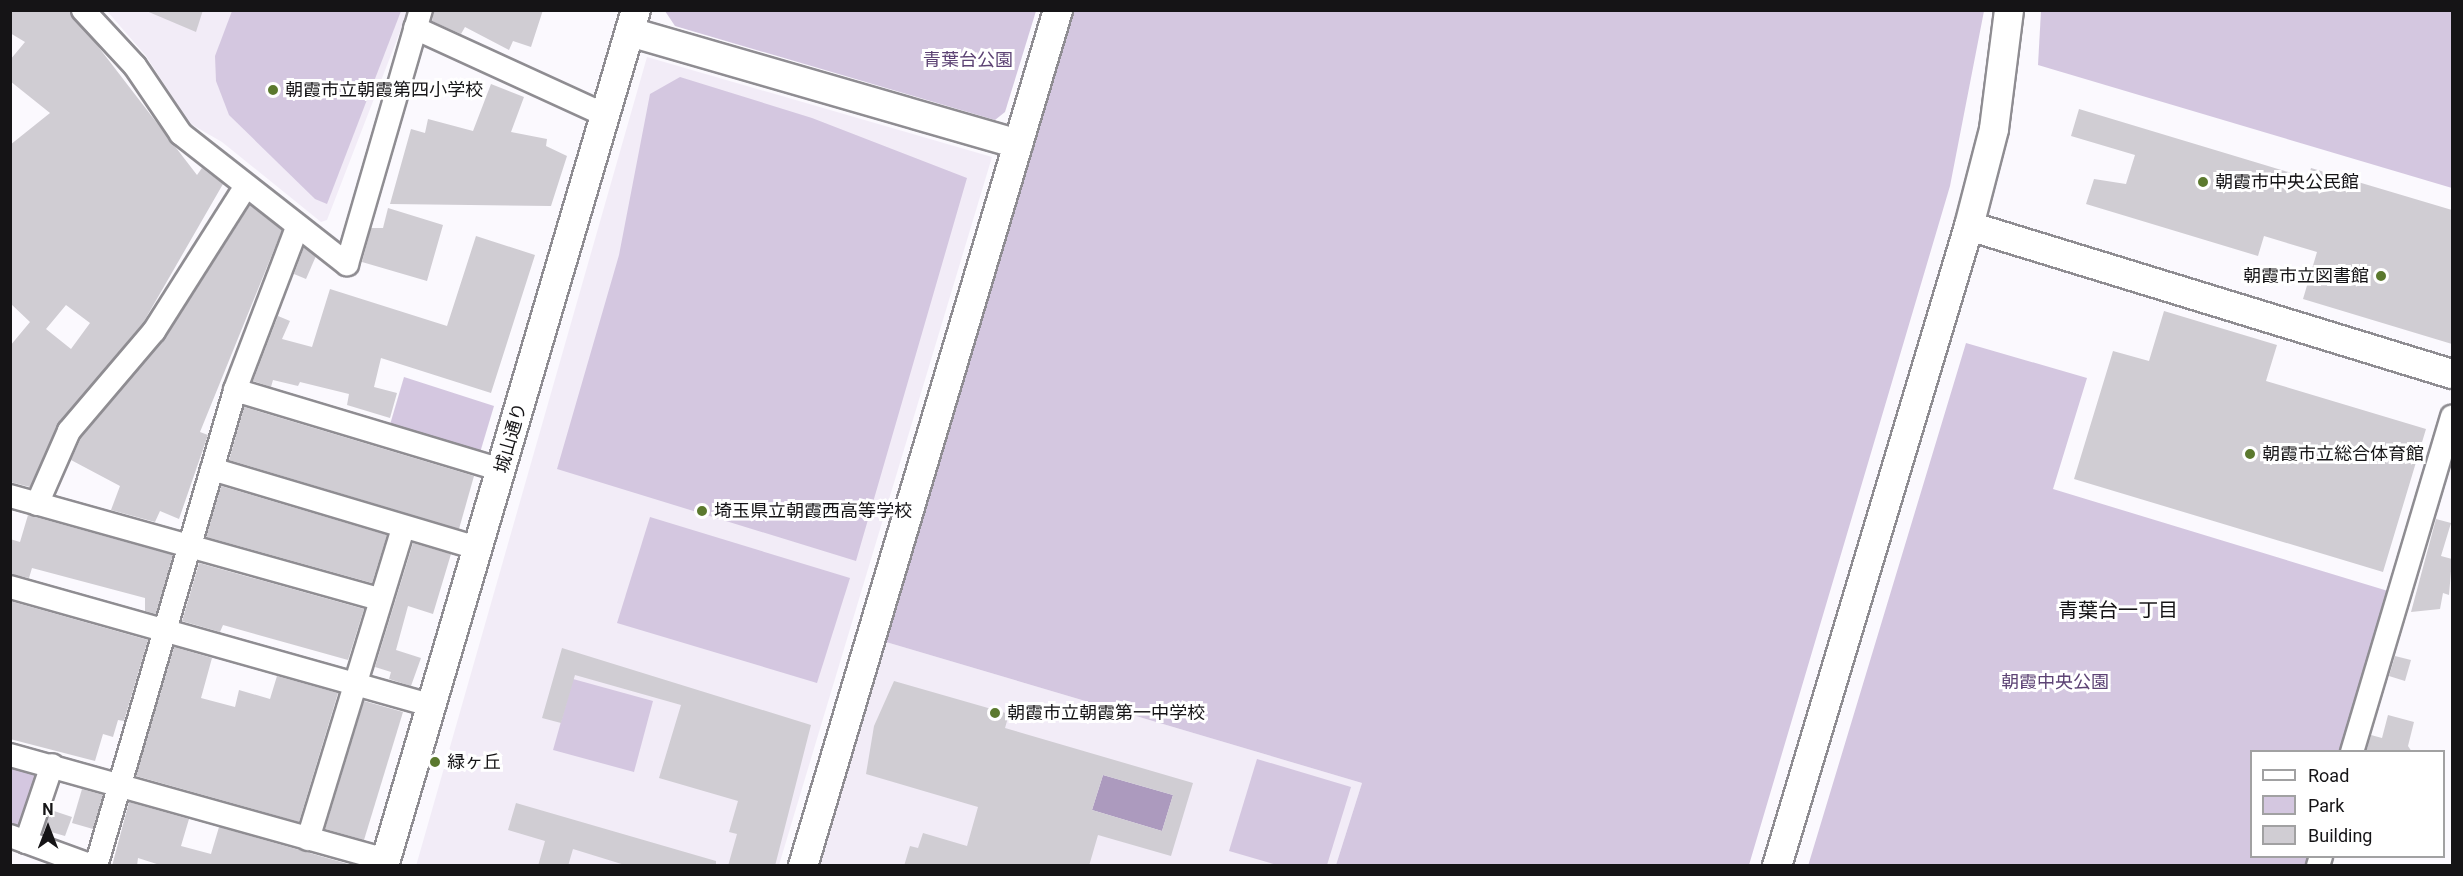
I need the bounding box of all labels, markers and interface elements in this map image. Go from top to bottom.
park label: 青葉台公園 [923,49,1013,71]
place label: 朝霞市立朝霞第四小学校 [285,79,483,101]
marker: 朝霞市立朝霞第四小学校 [266,83,280,97]
place label: 朝霞市中央公民館 [2215,171,2359,193]
marker: 朝霞市中央公民館 [2196,175,2210,189]
place label: 朝霞市立図書館 [2243,265,2369,287]
marker: 朝霞市立図書館 [2374,269,2388,283]
street label: 城山通り [491,400,531,476]
place label: 朝霞市立総合体育館 [2262,443,2424,465]
marker: 朝霞市立総合体育館 [2243,447,2257,461]
place label: 埼玉県立朝霞西高等学校 [714,500,912,522]
marker: 埼玉県立朝霞西高等学校 [695,504,709,518]
district label: 青葉台一丁目 [2058,598,2178,622]
park label: 朝霞中央公園 [2001,671,2109,693]
place label: 朝霞市立朝霞第一中学校 [1007,702,1205,724]
marker: 朝霞市立朝霞第一中学校 [988,706,1002,720]
legend [2250,750,2445,858]
place label: 緑ヶ丘 [447,751,501,773]
marker: 緑ヶ丘 [428,755,442,769]
text: Road [2308,765,2349,786]
text: Park [2308,795,2344,816]
north arrow [18,798,78,858]
text: N [42,800,54,819]
text: Building [2308,825,2372,846]

